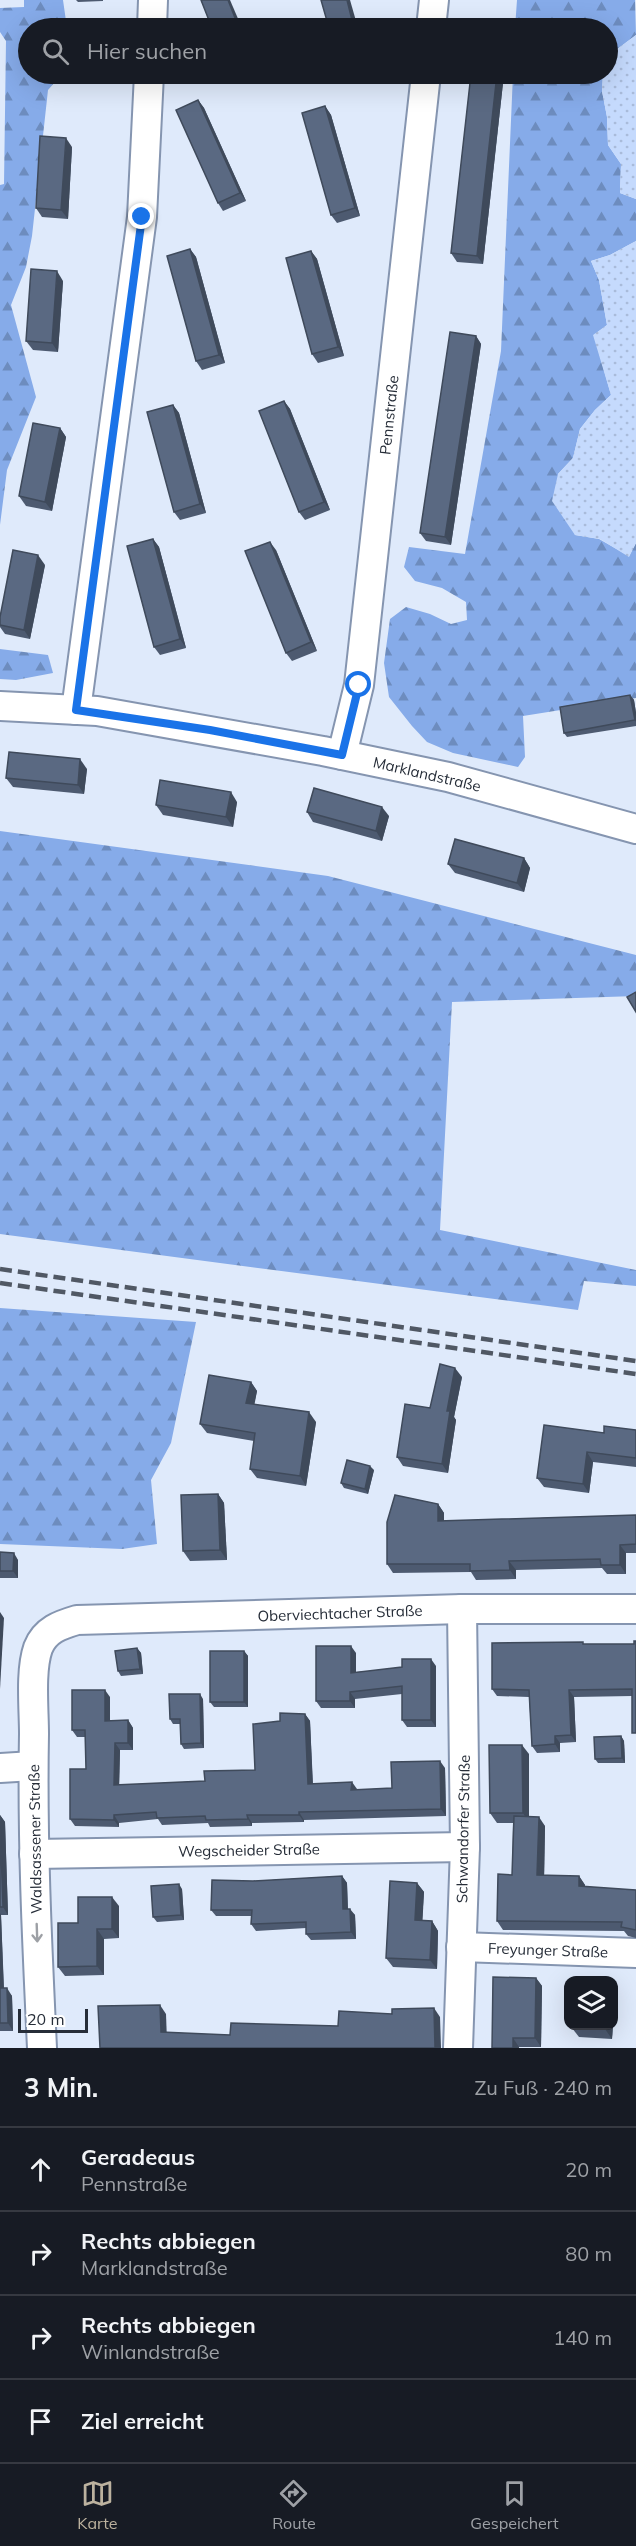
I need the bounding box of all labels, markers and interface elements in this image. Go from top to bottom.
search box [18,18,618,84]
icon: search [39,35,72,68]
text: Hier suchen [87,37,207,65]
route end [128,203,154,229]
street label: Pennstraße [375,374,403,456]
route start [345,671,371,697]
street label: Marklandstraße [371,752,483,796]
street label: Oberviechtacher Straße [257,1601,423,1625]
street label: Schwandorfer Straße [452,1755,474,1903]
street label: Waldsassener Straße [24,1764,46,1914]
street label: Wegscheider Straße [178,1839,320,1861]
one-way arrow [31,1923,43,1943]
street label: Freyunger Straße [488,1938,608,1962]
map controls [564,1976,618,2030]
button: layers [564,1976,618,2030]
scale bar [18,2006,88,2034]
text: 20 m [27,2009,64,2029]
text: 3 Min. [24,2071,98,2104]
text: Zu Fuß · 240 m [474,2075,612,2100]
text: Geradeaus [81,2143,195,2171]
icon: ahead [24,2153,57,2186]
text: 20 m [565,2157,612,2182]
text: Pennstraße [81,2171,187,2196]
text: Rechts abbiegen [81,2227,256,2255]
icon: right [24,2237,57,2270]
text: 80 m [565,2241,612,2266]
text: Marklandstraße [81,2255,228,2280]
text: Rechts abbiegen [81,2311,256,2339]
icon: right [24,2321,57,2354]
text: 140 m [553,2325,612,2350]
text: Winlandstraße [81,2339,220,2364]
icon: arrive [24,2405,57,2438]
text: Ziel erreicht [81,2407,204,2435]
tab: Karte [77,2477,118,2533]
tab: Route [272,2477,316,2533]
tab: Gespeichert [470,2477,559,2533]

